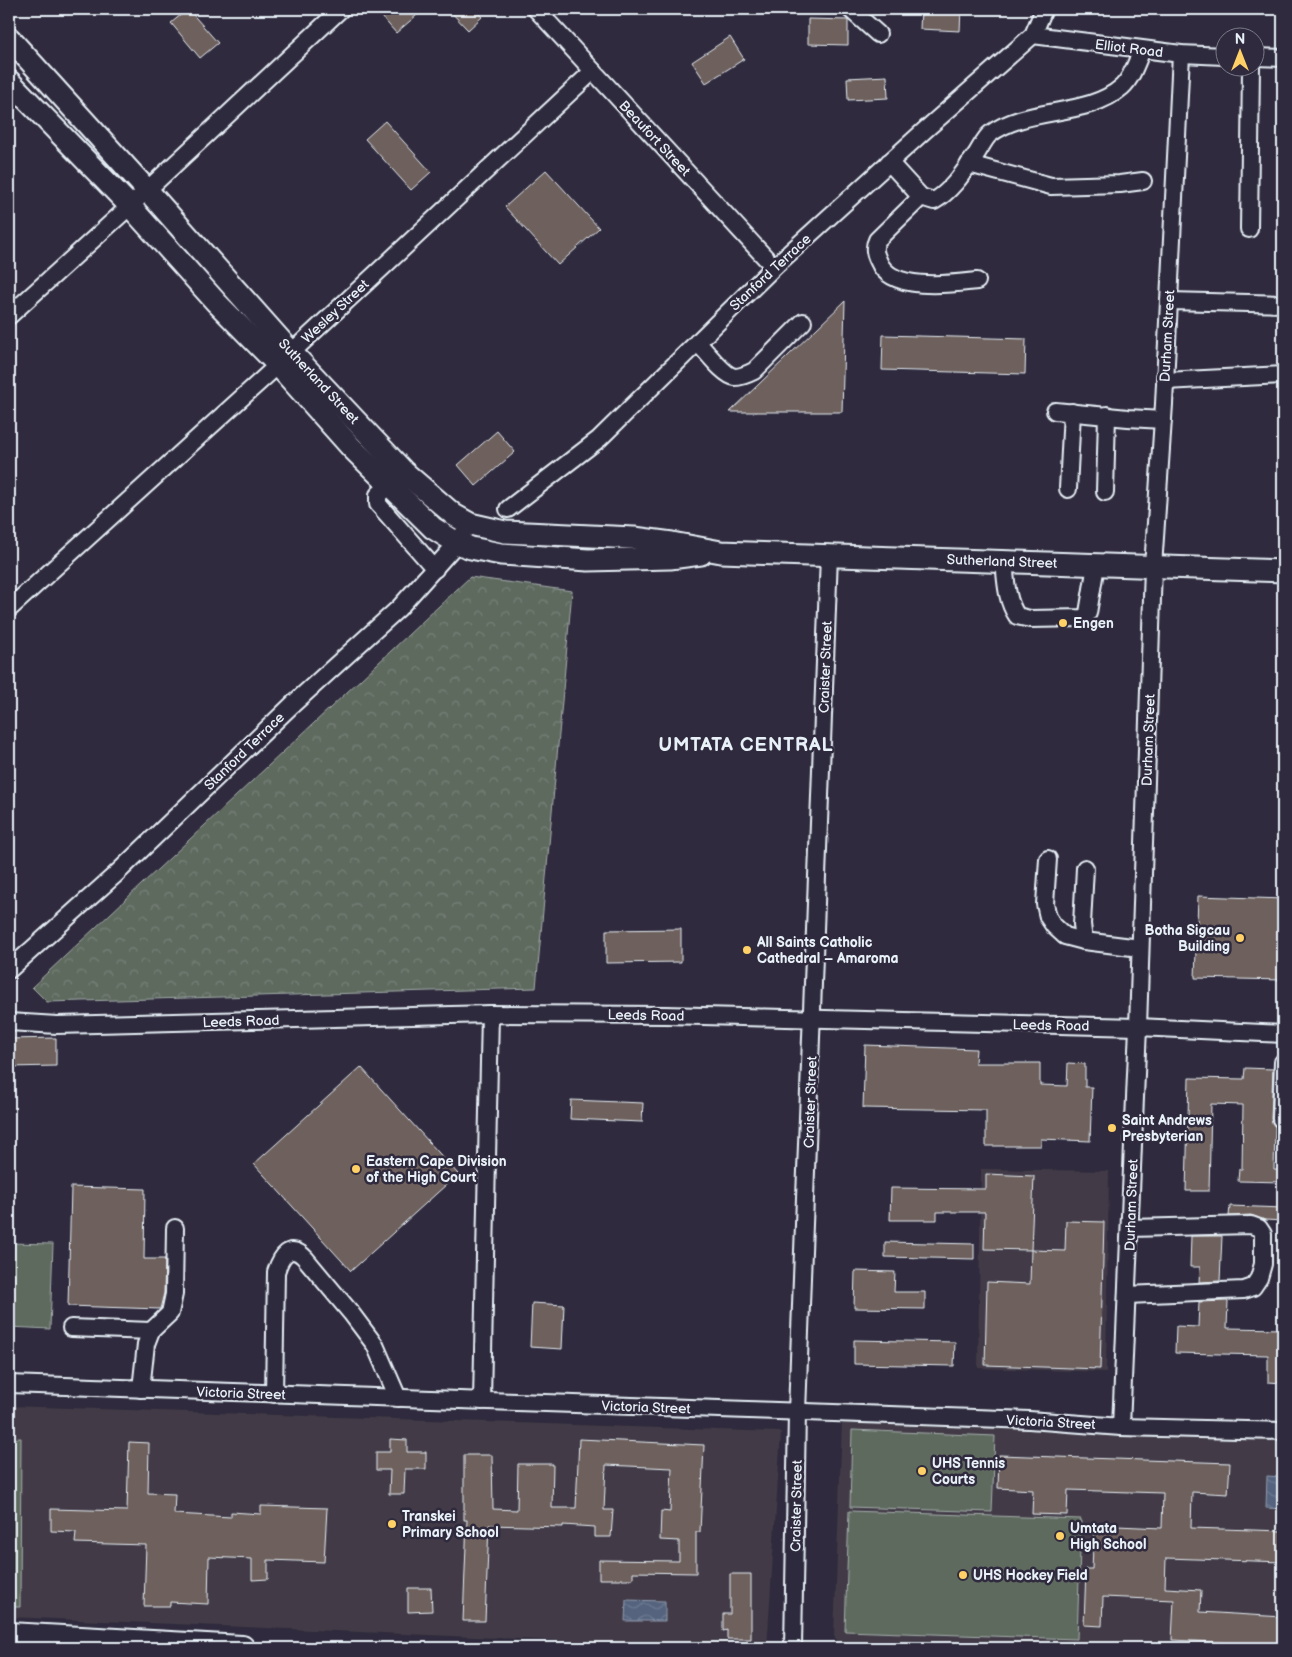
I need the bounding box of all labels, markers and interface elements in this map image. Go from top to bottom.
north arrow [1214,28,1264,78]
text: N [1235,31,1245,48]
street label: Elliot Road [1094,36,1164,61]
street label: Beaufort Street [615,97,694,180]
street label: Stanford Terrace [726,230,815,314]
street label: Wesley Street [298,275,373,347]
street label: Durham Street [1157,289,1178,383]
street label: Sutherland Street [275,335,363,428]
street label: Sutherland Street [946,551,1058,572]
place label: Engen [1073,615,1114,632]
marker: Engen [1057,617,1069,629]
street label: Craister Street [815,620,836,713]
street label: Durham Street [1138,693,1159,786]
street label: Stanford Terrace [201,709,288,794]
district label: UMTATA CENTRAL [658,734,834,757]
place label: Botha Sigcau Building [1145,922,1230,955]
marker: Botha Sigcau Building [1234,932,1246,944]
place label: All Saints Catholic Cathedral – Amaroma [756,934,899,967]
marker: All Saints Catholic Cathedral – Amaroma [741,944,753,956]
street label: Leeds Road [607,1006,685,1025]
street label: Leeds Road [202,1012,280,1031]
street label: Leeds Road [1012,1016,1090,1035]
street label: Craister Street [800,1055,821,1148]
place label: Saint Andrews Presbyterian [1122,1112,1212,1145]
marker: Saint Andrews Presbyterian [1106,1122,1118,1134]
place label: Eastern Cape Division of the High Court [366,1153,507,1186]
street label: Durham Street [1121,1158,1142,1251]
marker: Eastern Cape Division of the High Court [350,1163,362,1175]
street label: Victoria Street [196,1383,287,1404]
street label: Victoria Street [601,1397,692,1418]
street label: Victoria Street [1006,1412,1097,1433]
place label: UHS Tennis Courts [932,1455,1005,1488]
street label: Craister Street [787,1459,806,1552]
marker: UHS Tennis Courts [916,1465,928,1477]
place label: Transkei Primary School [402,1508,499,1541]
marker: Transkei Primary School [386,1518,398,1530]
place label: Umtata High School [1070,1520,1146,1553]
marker: Umtata High School [1054,1530,1066,1542]
place label: UHS Hockey Field [973,1567,1088,1584]
marker: UHS Hockey Field [957,1569,969,1581]

